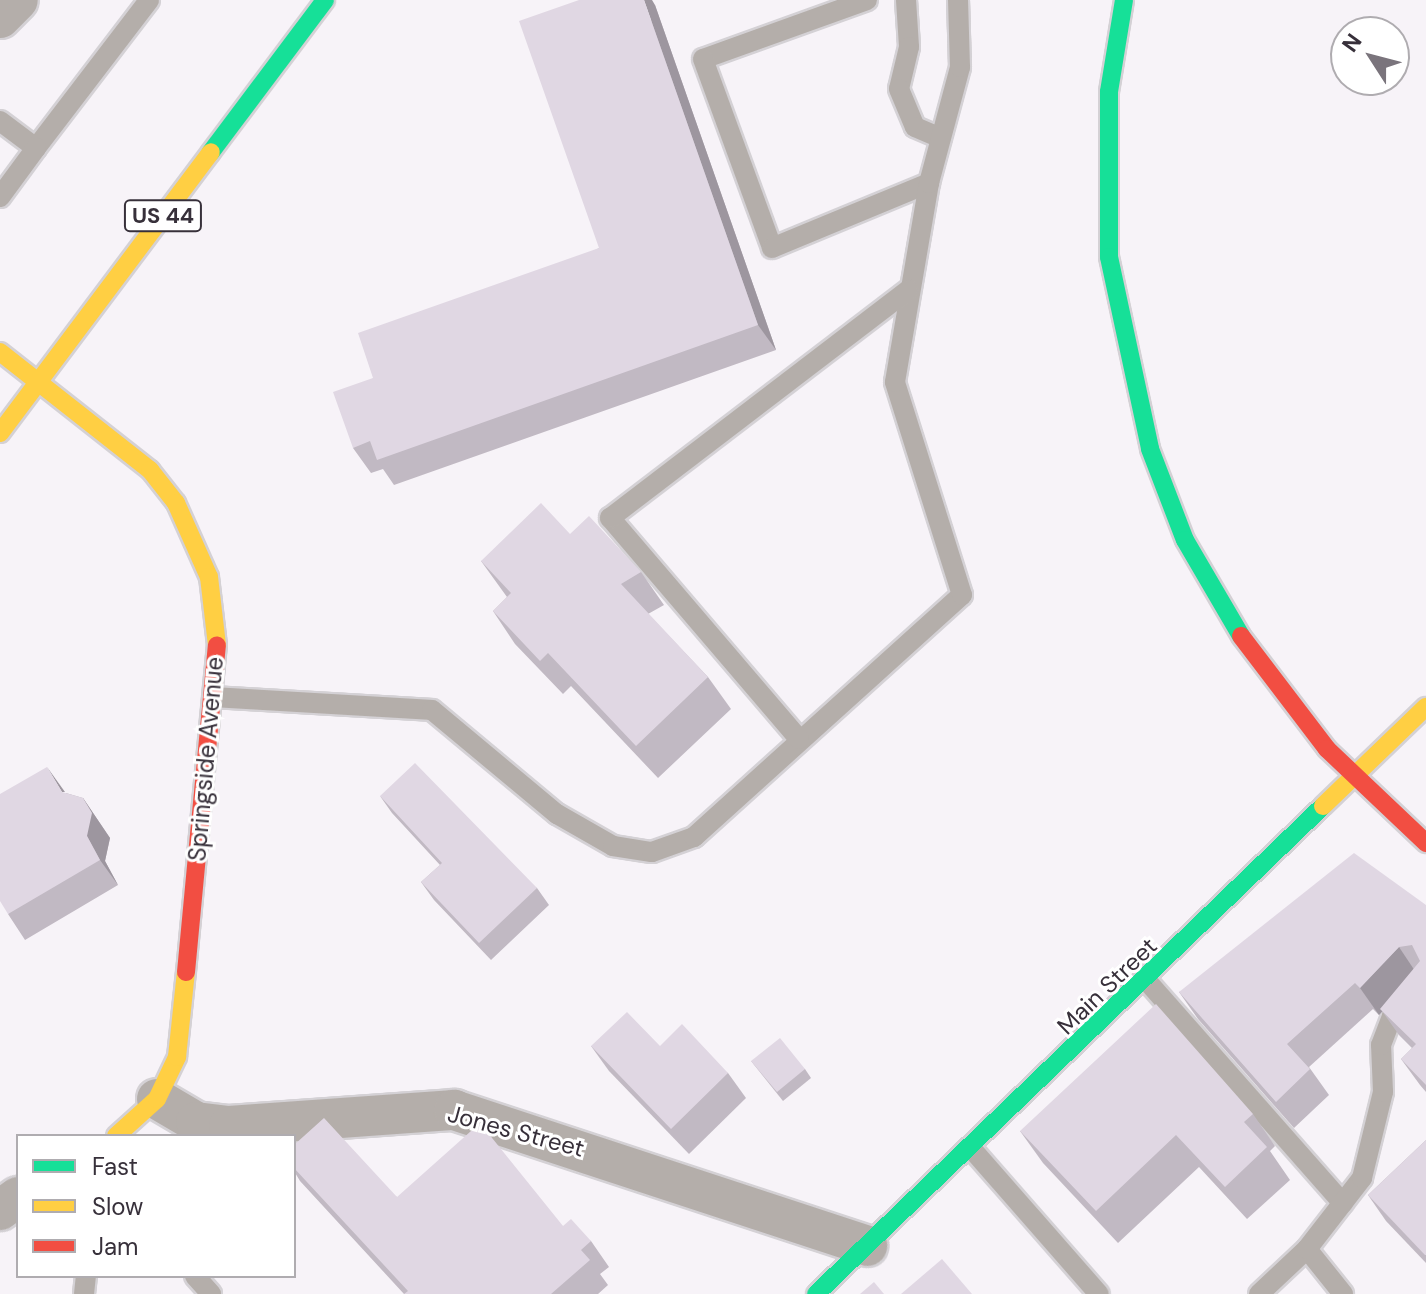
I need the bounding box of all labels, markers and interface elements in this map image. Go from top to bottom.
north arrow [1330,16,1410,96]
text: N [1335,28,1368,58]
road number: US 44 [123,198,203,234]
street label: Springside Avenue [183,656,229,862]
street label: Main Street [1051,931,1163,1041]
street label: Jones Street [445,1099,587,1163]
legend [16,1134,296,1278]
text: Fast [92,1151,138,1182]
text: Slow [92,1191,143,1222]
text: Jam [92,1231,138,1262]

